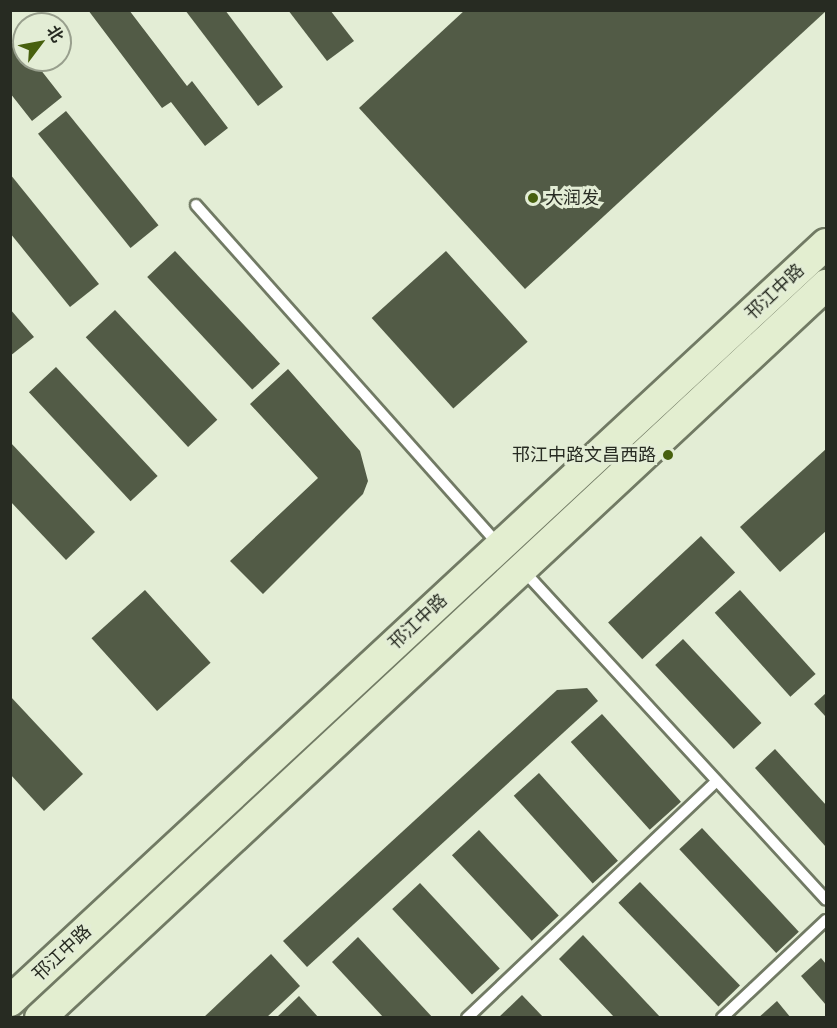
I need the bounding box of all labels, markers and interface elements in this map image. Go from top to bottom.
north arrow [12,12,72,72]
text: 北 [43,21,68,46]
place label: 大润发 [545,187,599,209]
marker: 大润发 [526,191,540,205]
street label: 邗江中路 [741,260,809,324]
place label: 邗江中路文昌西路 [512,444,656,466]
marker: 邗江中路文昌西路 [661,448,675,462]
street label: 邗江中路 [384,590,452,654]
street label: 邗江中路 [28,921,96,985]

